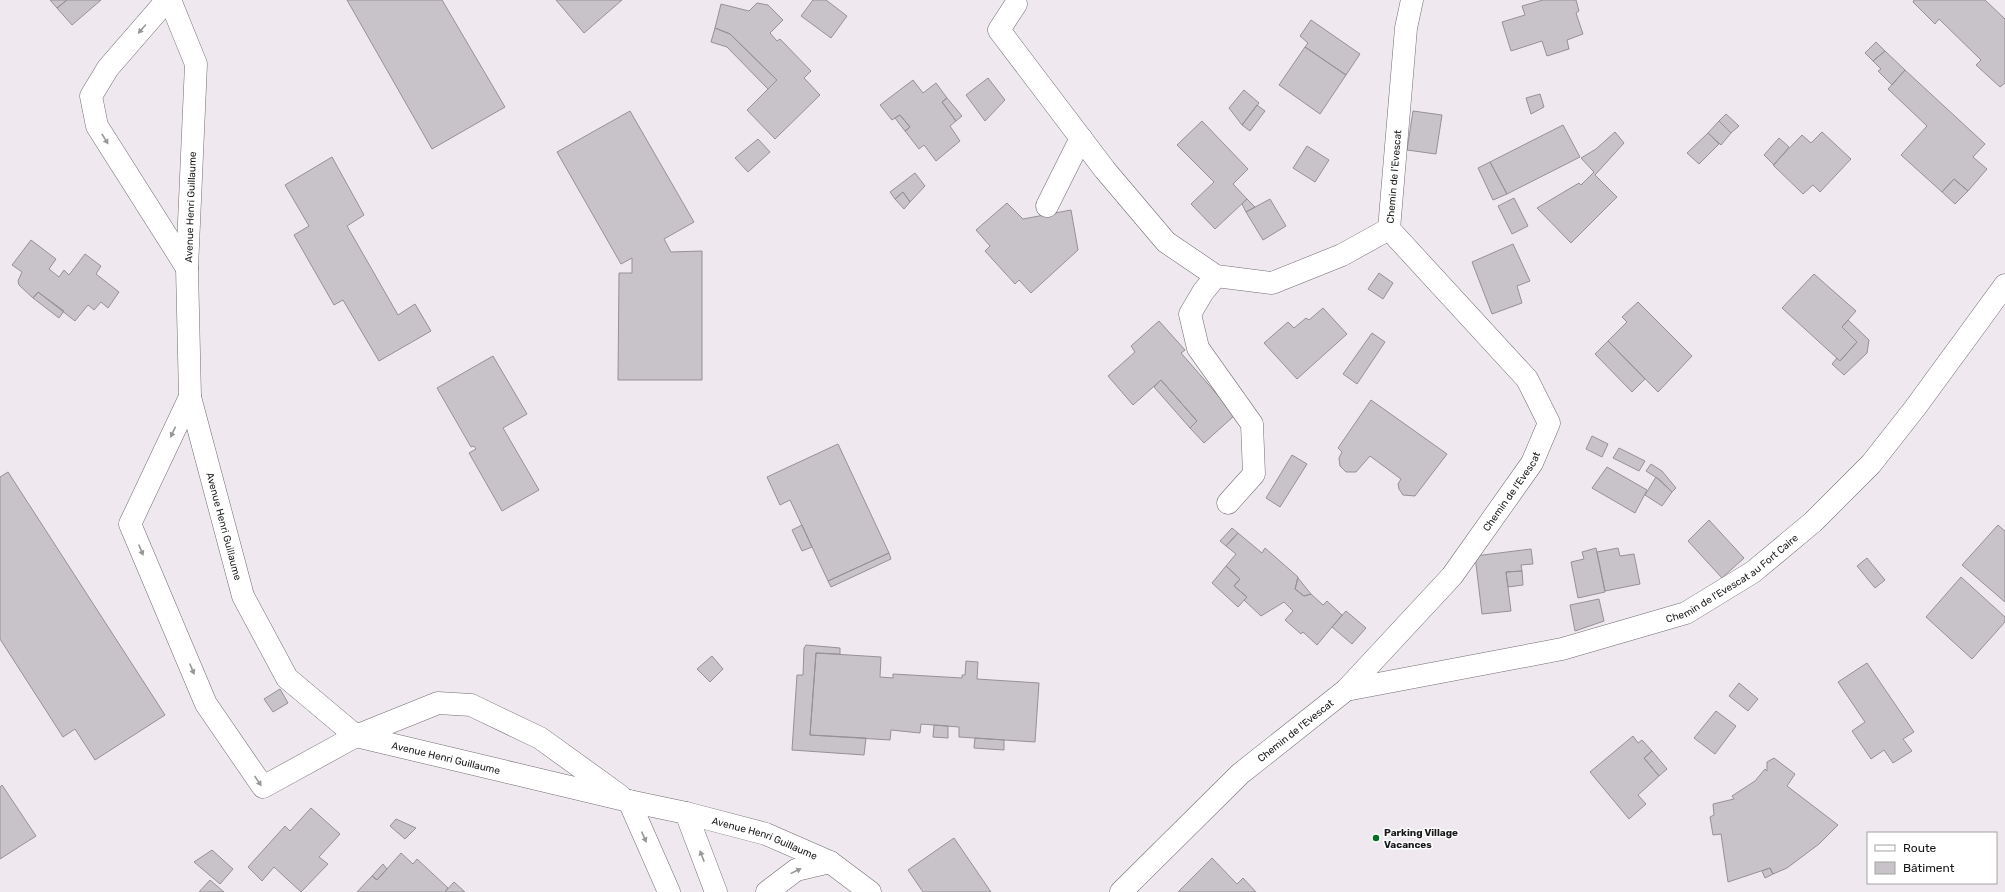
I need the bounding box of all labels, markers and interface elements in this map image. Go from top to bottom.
one-way arrow [137,24,146,35]
street label: Chemin de l'Evescat [1384,129,1404,224]
one-way arrow [101,134,109,144]
street label: Avenue Henri Guillaume [183,151,199,263]
one-way arrow [170,426,176,437]
street label: Chemin de l'Evescat [1481,450,1543,534]
street label: Avenue Henri Guillaume [203,471,244,582]
street label: Chemin de l'Evescat au Fort Caire [1665,532,1801,626]
one-way arrow [138,544,144,556]
one-way arrow [189,664,195,676]
street label: Chemin de l'Evescat [1255,697,1336,765]
street label: Avenue Henri Guillaume [390,740,502,777]
one-way arrow [254,775,262,786]
street label: Avenue Henri Guillaume [710,815,819,863]
place label: Parking Village Vacances [1384,827,1458,851]
one-way arrow [641,831,648,843]
legend [1867,832,1997,884]
marker: Parking Village Vacances [1371,833,1381,843]
text: Route [1903,841,1937,855]
one-way arrow [699,849,705,861]
text: Bâtiment [1903,861,1955,875]
one-way arrow [790,868,802,874]

